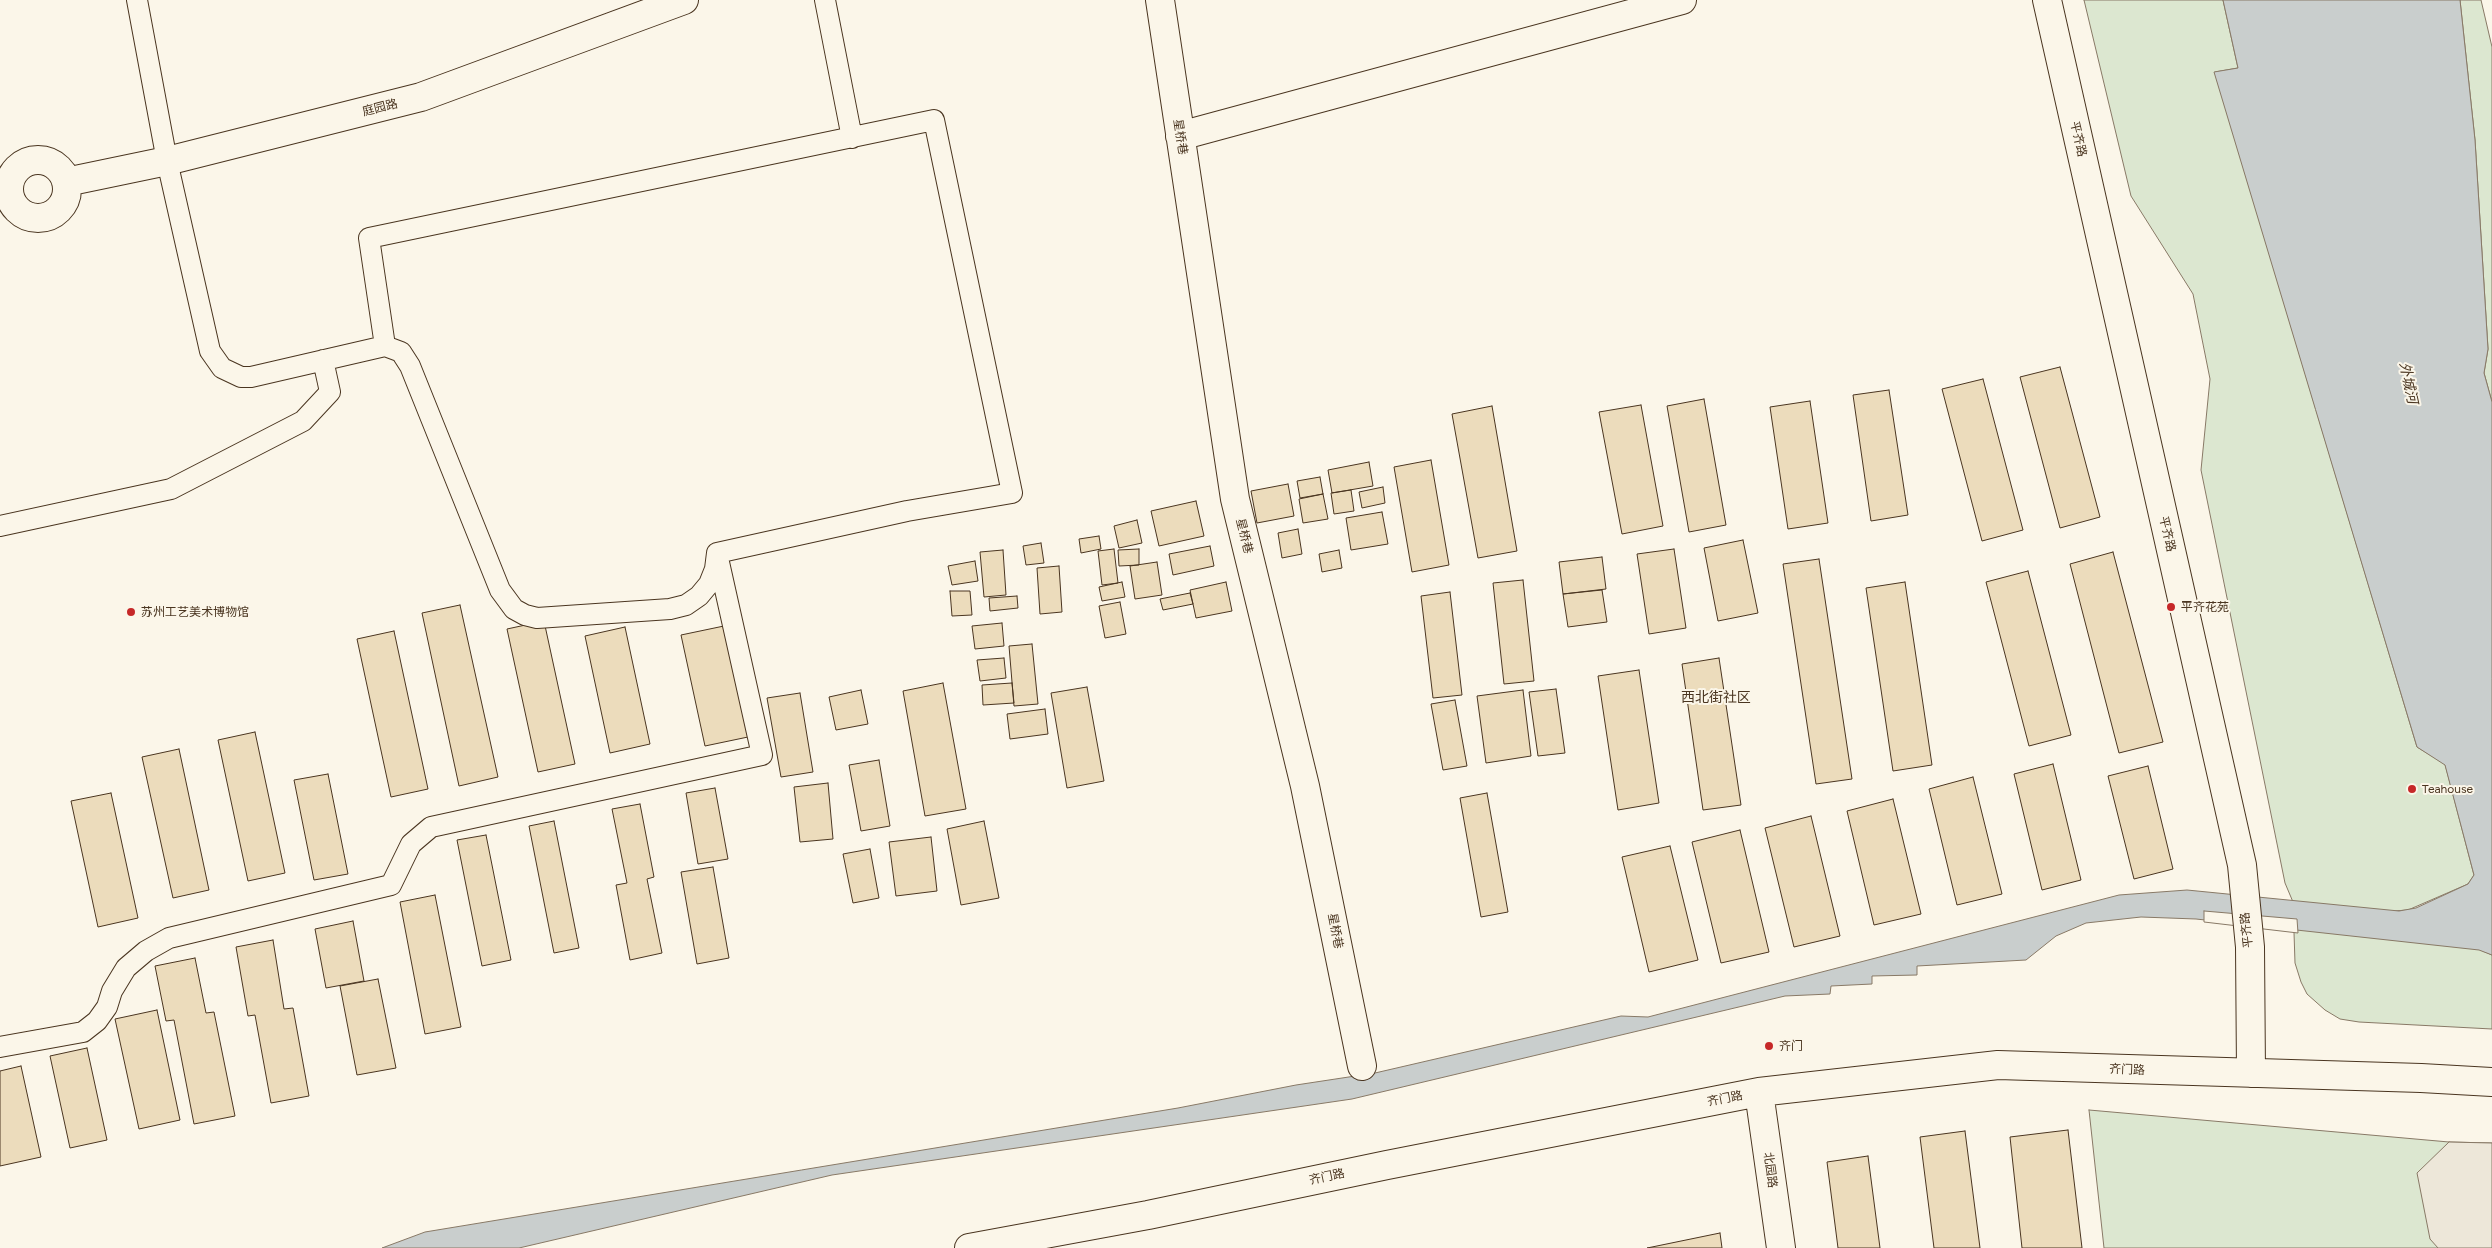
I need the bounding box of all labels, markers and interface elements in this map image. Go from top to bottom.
street label: 庭园路 [361,97,399,119]
street label: 星桥巷 [1170,118,1190,156]
street label: 平齐路 [2067,120,2089,158]
water label: 外城河 [2395,361,2421,405]
street label: 平齐路 [2156,515,2178,553]
street label: 星桥巷 [1233,517,1255,555]
place label: 平齐花苑 [2181,600,2229,614]
marker: 平齐花苑 [2165,601,2177,613]
place label: 苏州工艺美术博物馆 [141,605,249,619]
marker: 苏州工艺美术博物馆 [125,606,137,618]
district label: 西北街社区 [1681,690,1751,706]
place label: Teahouse [2422,782,2473,796]
marker: Teahouse [2406,783,2418,795]
street label: 平齐路 [2238,911,2256,949]
street label: 星桥巷 [1324,912,1346,950]
place label: 齐门 [1779,1039,1803,1053]
marker: 齐门 [1763,1040,1775,1052]
street label: 齐门路 [2109,1062,2145,1078]
street label: 齐门路 [1706,1088,1744,1110]
street label: 北园路 [1760,1151,1780,1189]
street label: 齐门路 [1308,1166,1346,1188]

